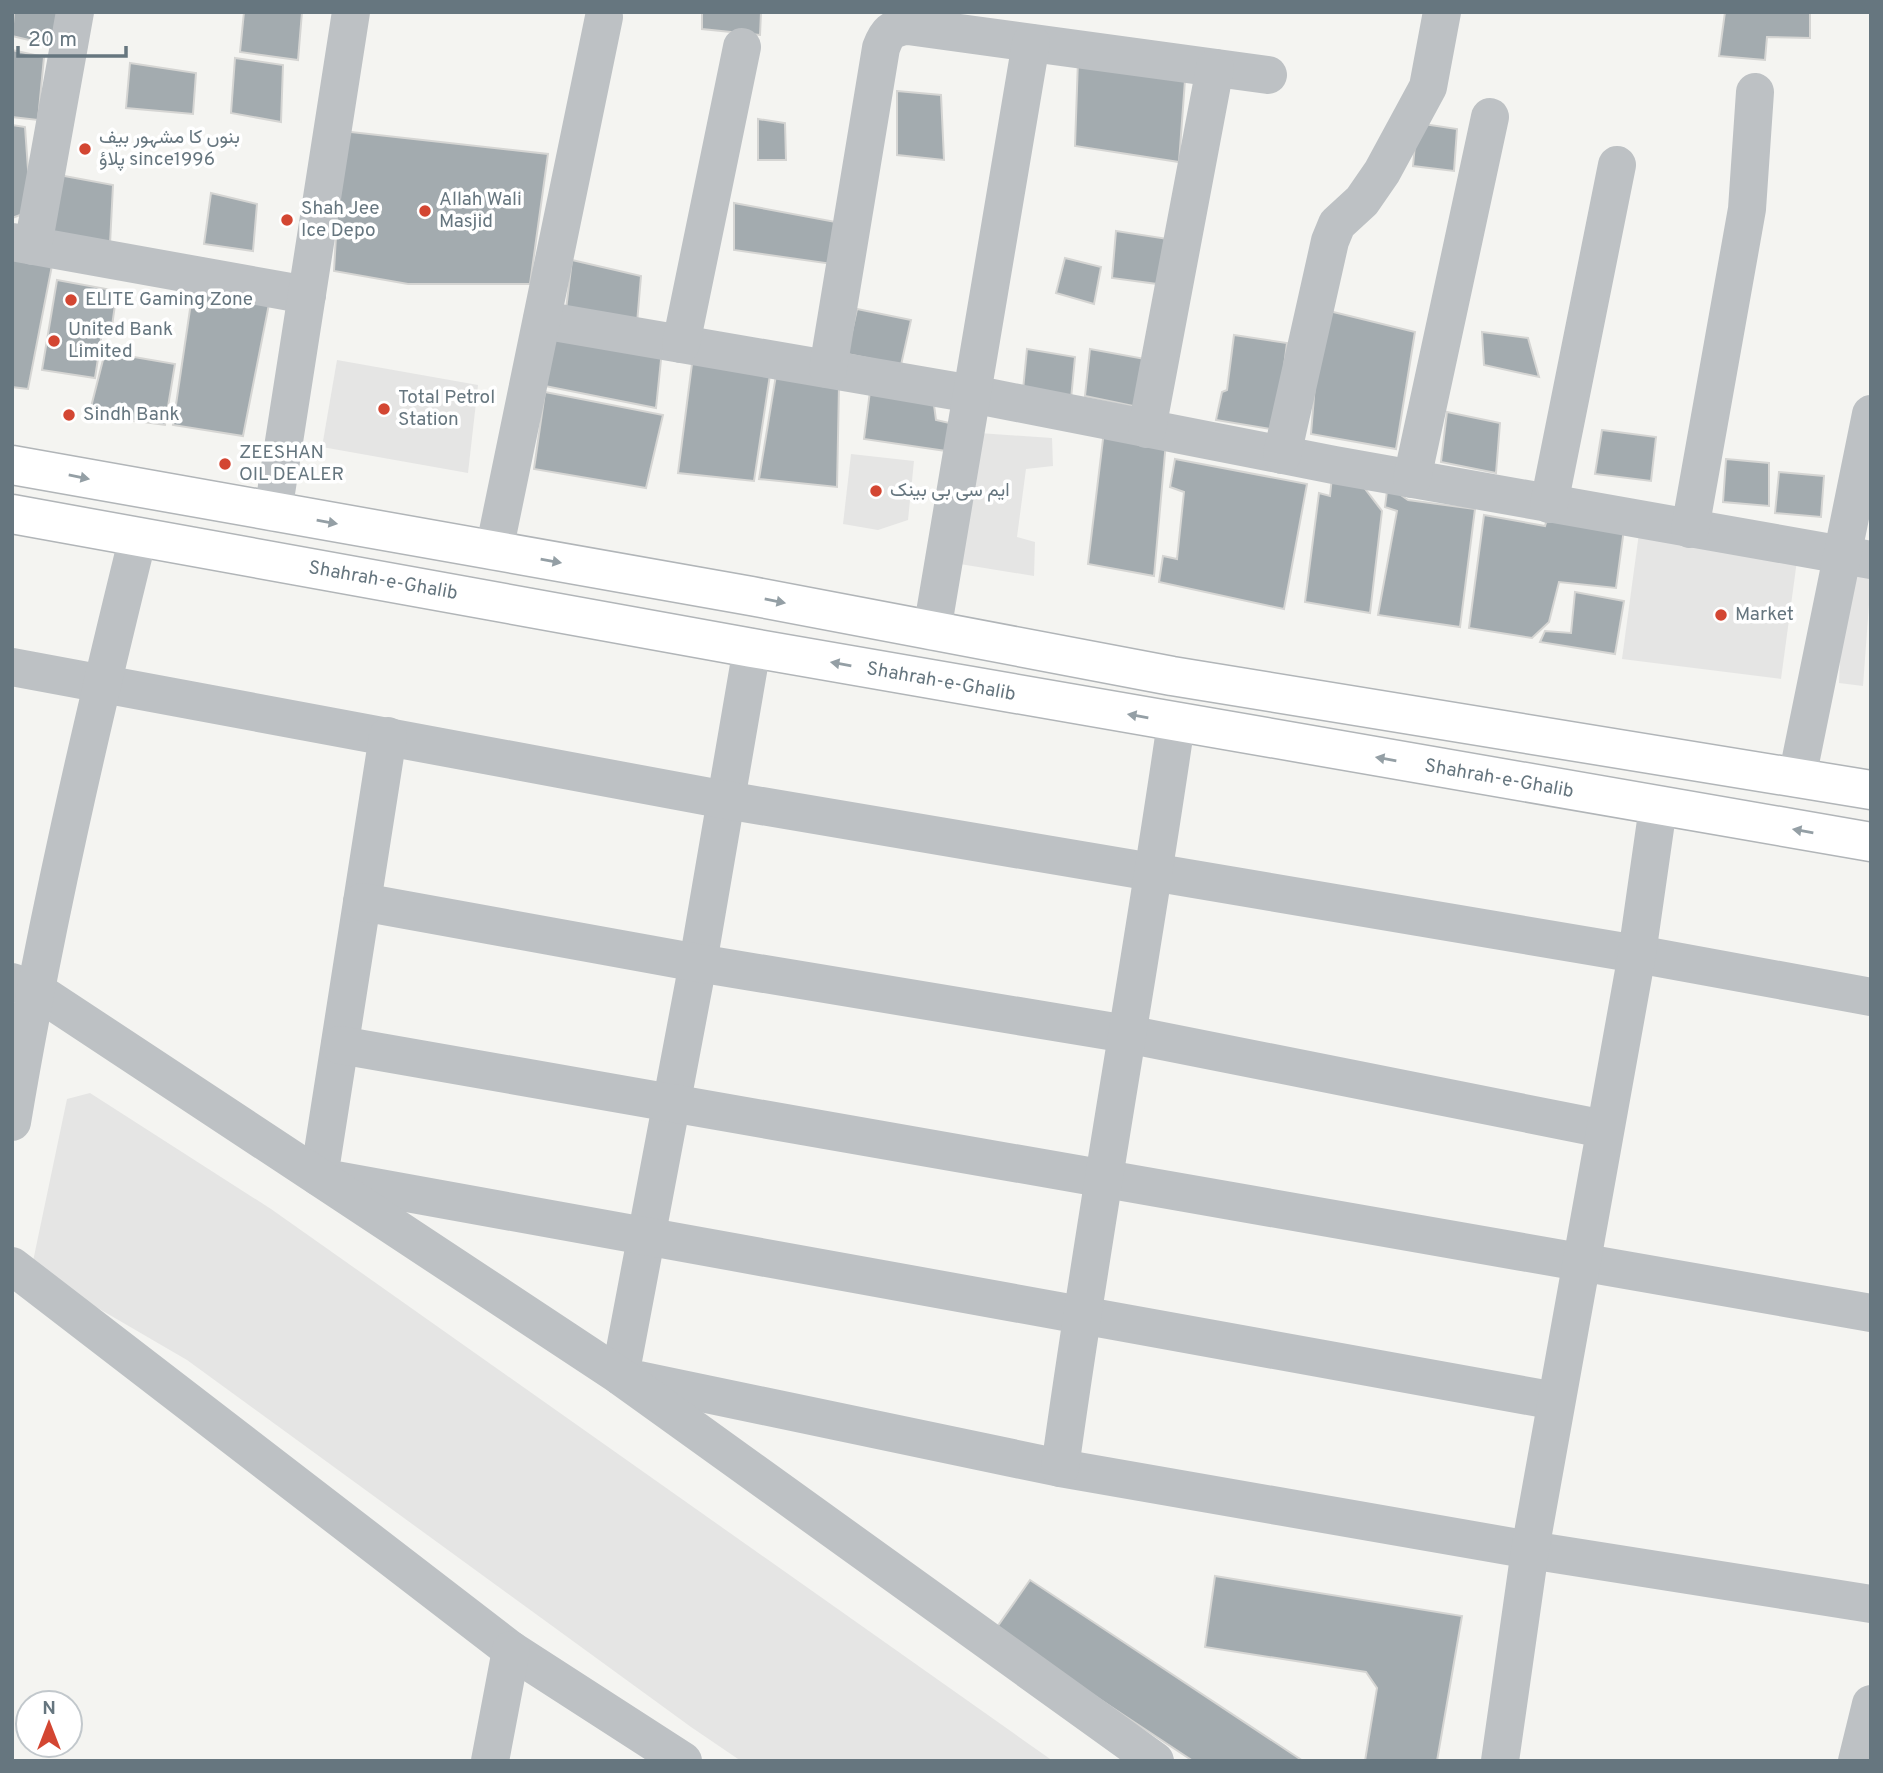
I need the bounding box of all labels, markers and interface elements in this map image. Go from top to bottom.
scale bar [18,14,126,58]
text: 20 m [28,27,77,54]
place label: بنوں کا مشہور بیف پلاؤ since1996 [99,126,240,172]
marker: بنوں کا مشہور بیف پلاؤ since1996 [77,141,93,157]
place label: Allah Wali Masjid [439,188,522,234]
place label: Shah Jee Ice Depo [301,197,380,243]
marker: Allah Wali Masjid [417,203,433,219]
marker: Shah Jee Ice Depo [279,212,295,228]
place label: ELITE Gaming Zone [85,288,253,312]
marker: ELITE Gaming Zone [63,292,79,308]
place label: United Bank Limited [68,318,173,364]
marker: United Bank Limited [46,333,62,349]
place label: Total Petrol Station [398,386,495,432]
marker: Total Petrol Station [376,401,392,417]
place label: Sindh Bank [83,403,180,427]
marker: Sindh Bank [61,407,77,423]
place label: ZEESHAN OIL DEALER [239,441,344,487]
marker: ZEESHAN OIL DEALER [217,456,233,472]
one-way arrow [68,472,90,483]
place label: ایم سی بی بینک [890,479,1010,503]
marker: ایم سی بی بینک [868,483,884,499]
one-way arrow [316,517,338,528]
street label: Shahrah-e-Ghalib [307,556,459,606]
one-way arrow [541,556,563,567]
one-way arrow [764,596,786,607]
place label: Market [1735,603,1794,627]
marker: Market [1713,607,1729,623]
street label: Shahrah-e-Ghalib [865,657,1017,707]
one-way arrow [830,658,852,669]
one-way arrow [1127,710,1149,721]
one-way arrow [1375,753,1397,764]
street label: Shahrah-e-Ghalib [1423,754,1575,804]
one-way arrow [1792,825,1814,836]
north arrow [14,1689,84,1759]
text: N [42,1697,56,1721]

